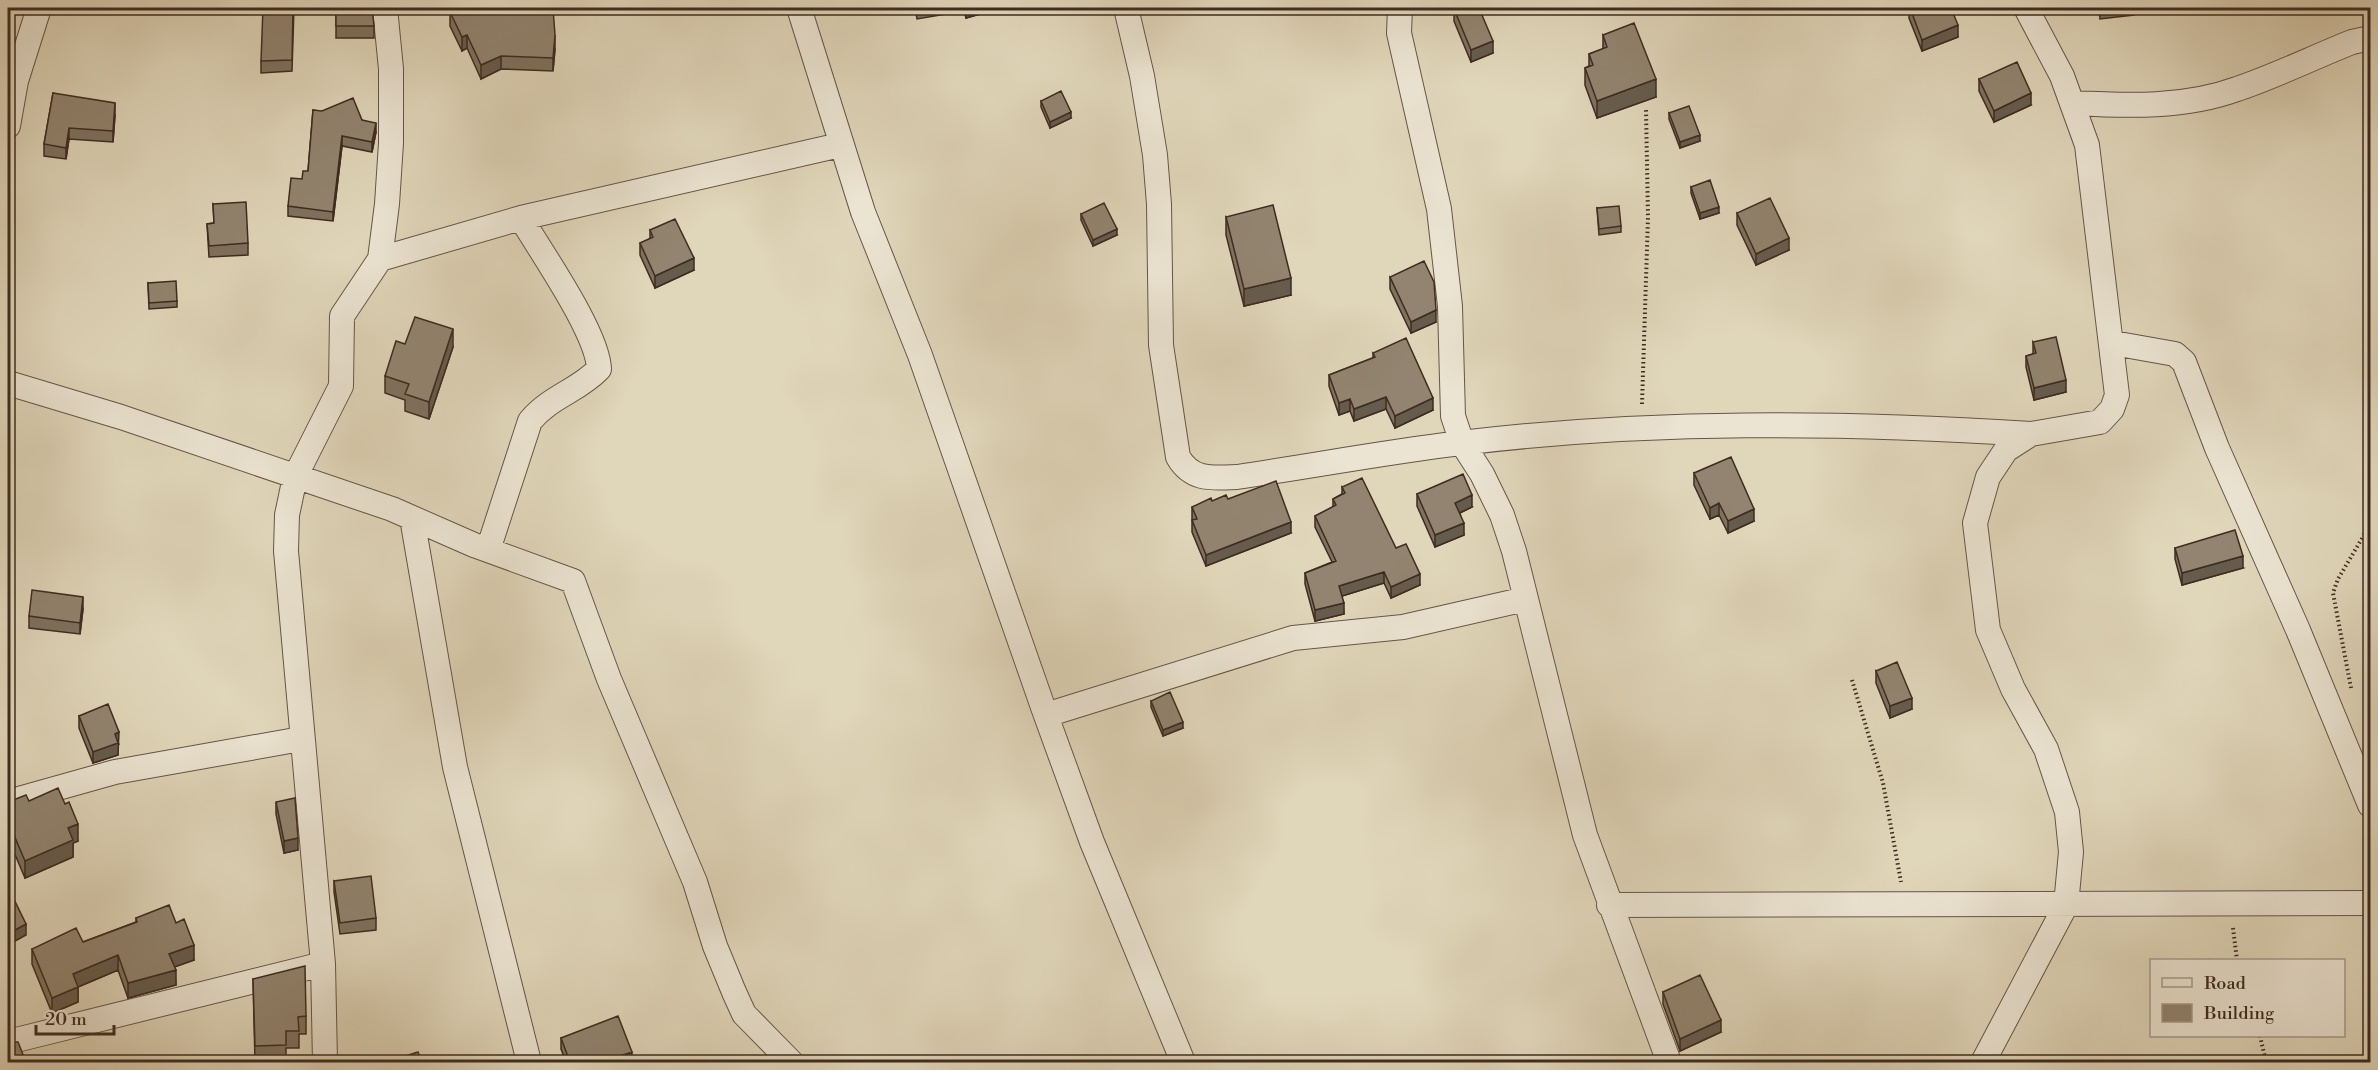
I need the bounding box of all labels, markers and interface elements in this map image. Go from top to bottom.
legend [2150,959,2345,1037]
text: Road [2204,972,2247,995]
scale bar [36,998,114,1036]
text: Building [2203,1002,2275,1025]
text: 20 m [45,1008,87,1031]

